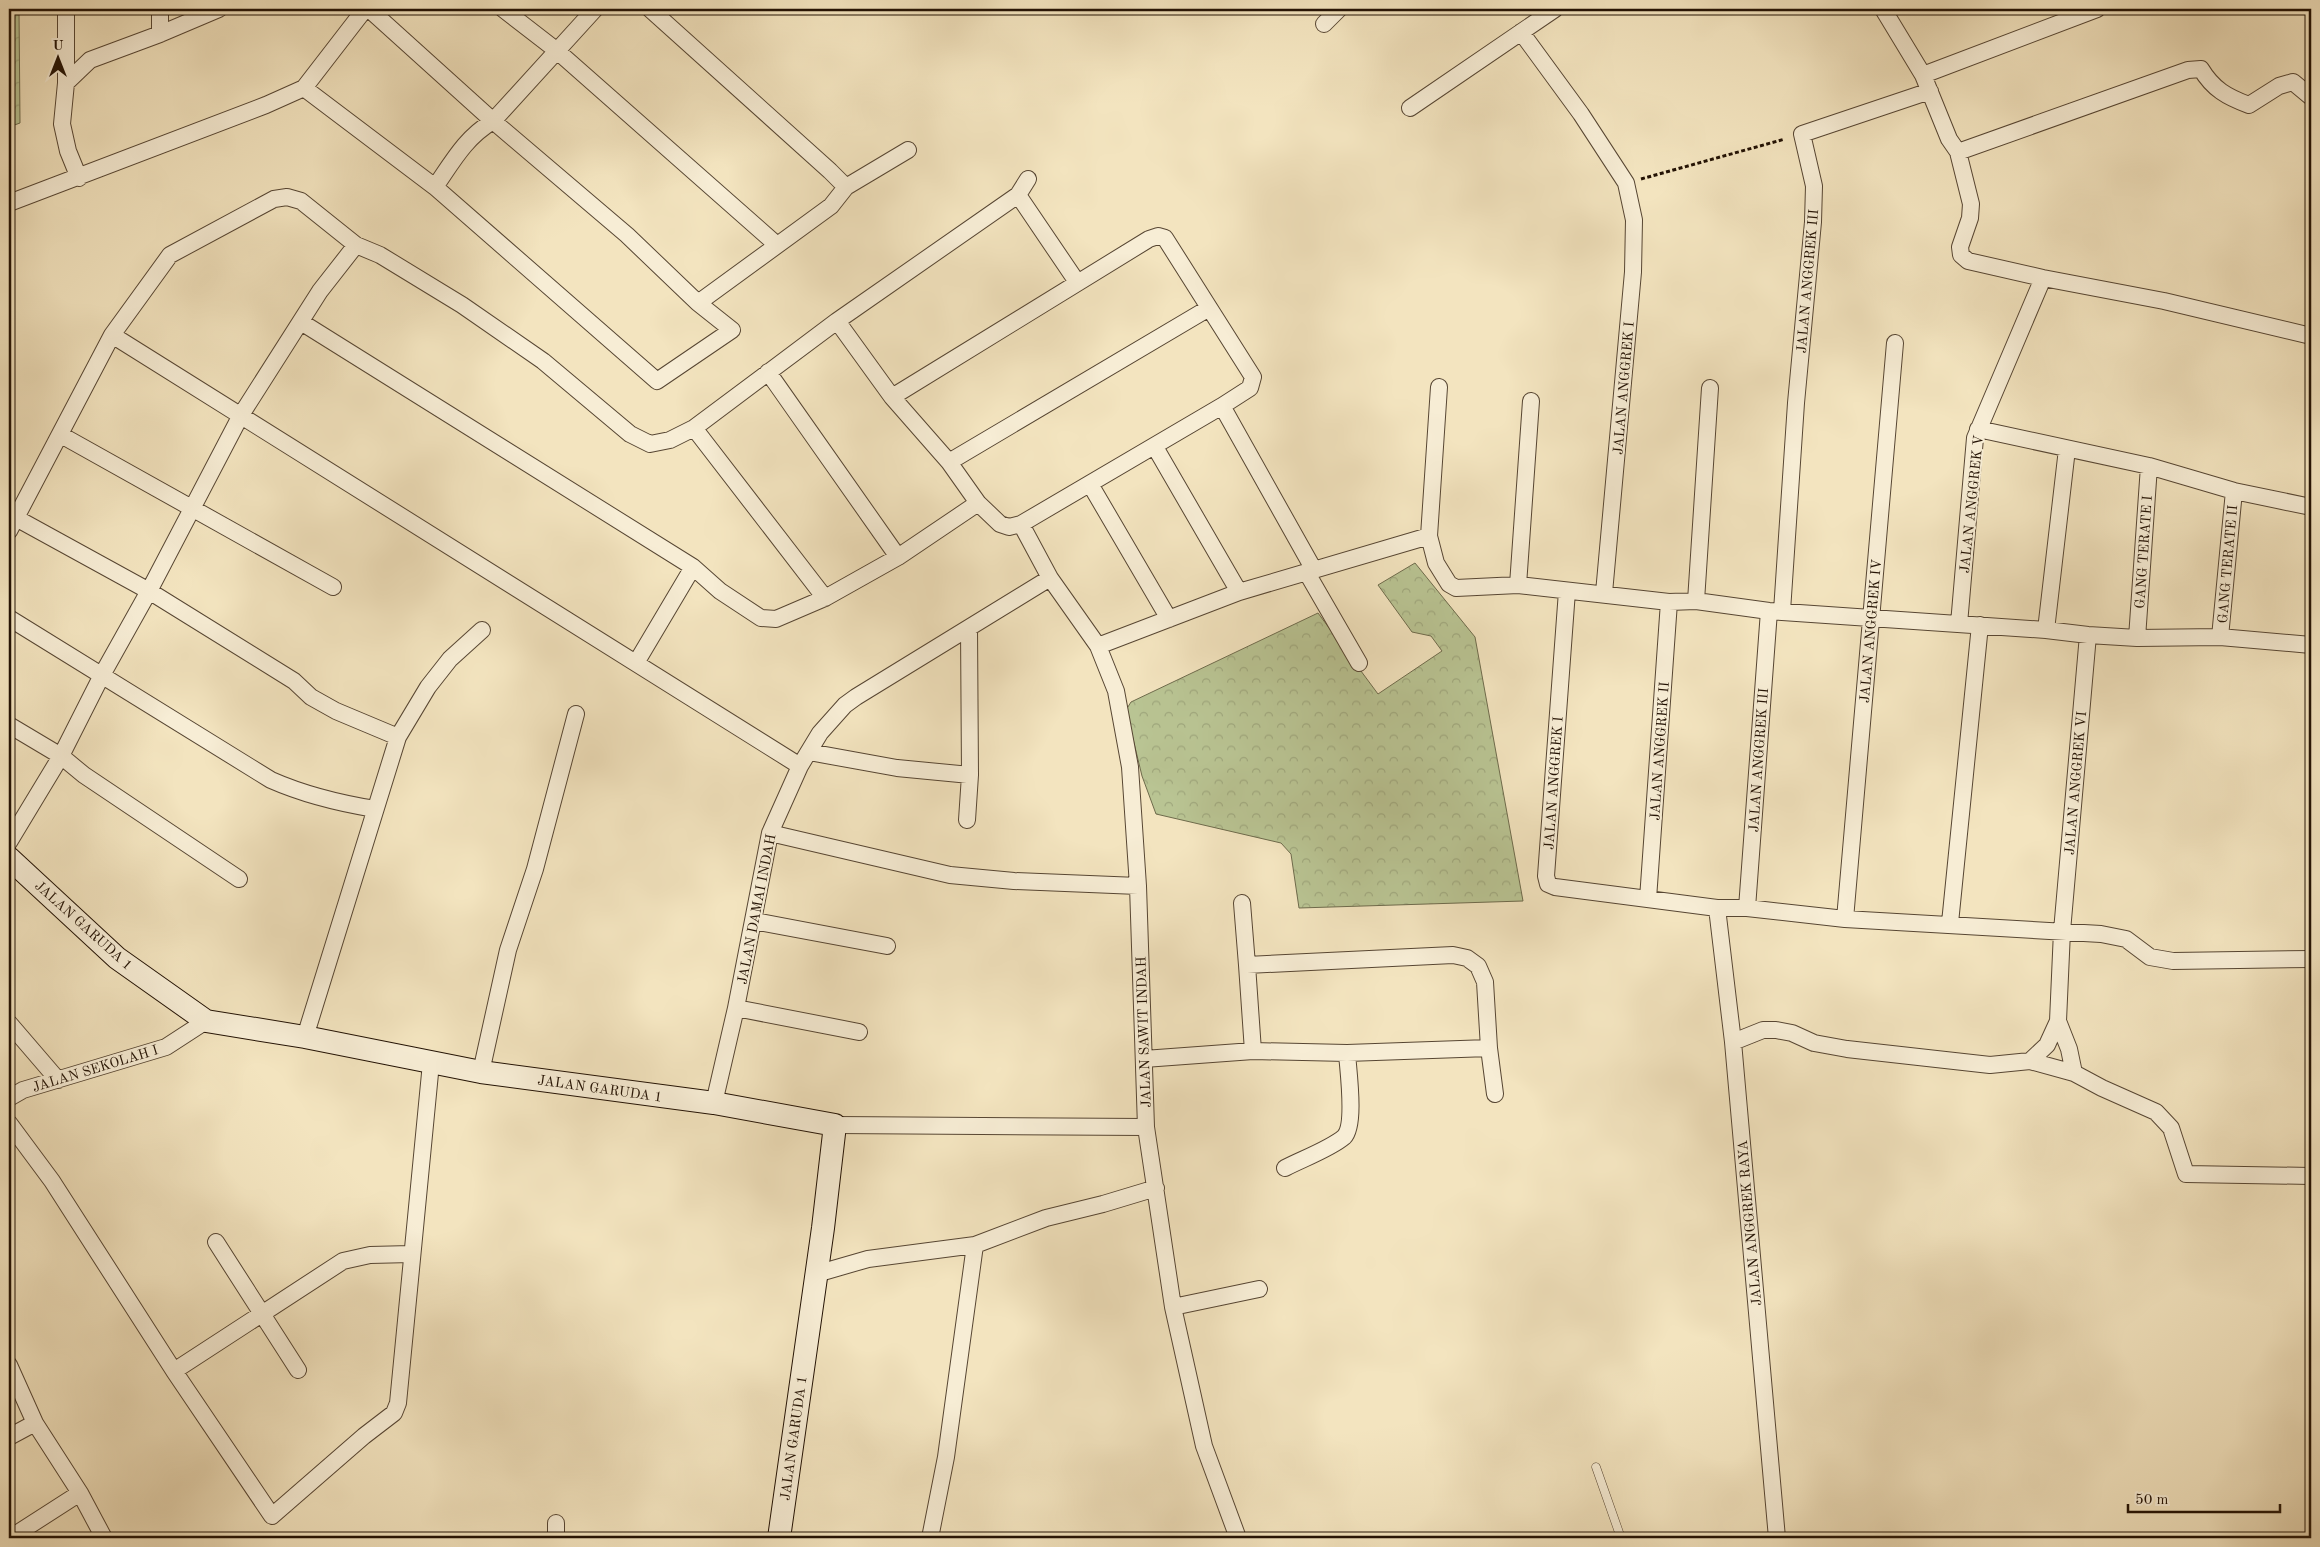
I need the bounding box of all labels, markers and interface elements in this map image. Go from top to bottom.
north arrow [32,32,82,82]
text: U [52,39,64,53]
street label: JALAN ANGGREK III [1795,208,1821,354]
street label: JALAN ANGGREK I [1611,321,1637,455]
street label: JALAN ANGGREK V [1958,434,1986,574]
street label: GANG TERATE I [2133,495,2155,609]
street label: GANG TERATE II [2216,504,2240,624]
street label: JALAN ANGGREK IV [1858,558,1884,704]
street label: JALAN ANGGREK II [1648,681,1672,821]
street label: JALAN ANGGREK III [1747,687,1771,833]
street label: JALAN ANGGREK VI [2063,711,2089,856]
street label: JALAN ANGGREK I [1542,716,1566,850]
street label: JALAN DAMAI INDAH [736,833,778,986]
street label: JALAN GARUDA 1 [32,878,135,973]
street label: JALAN SAWIT INDAH [1134,956,1154,1108]
street label: JALAN SEKOLAH I [31,1043,160,1095]
street label: JALAN GARUDA 1 [537,1073,663,1105]
street label: JALAN ANGGREK RAYA [1736,1139,1764,1306]
street label: JALAN GARUDA 1 [778,1375,810,1501]
scale bar [2128,1482,2280,1514]
text: 50 m [2135,1493,2169,1508]

